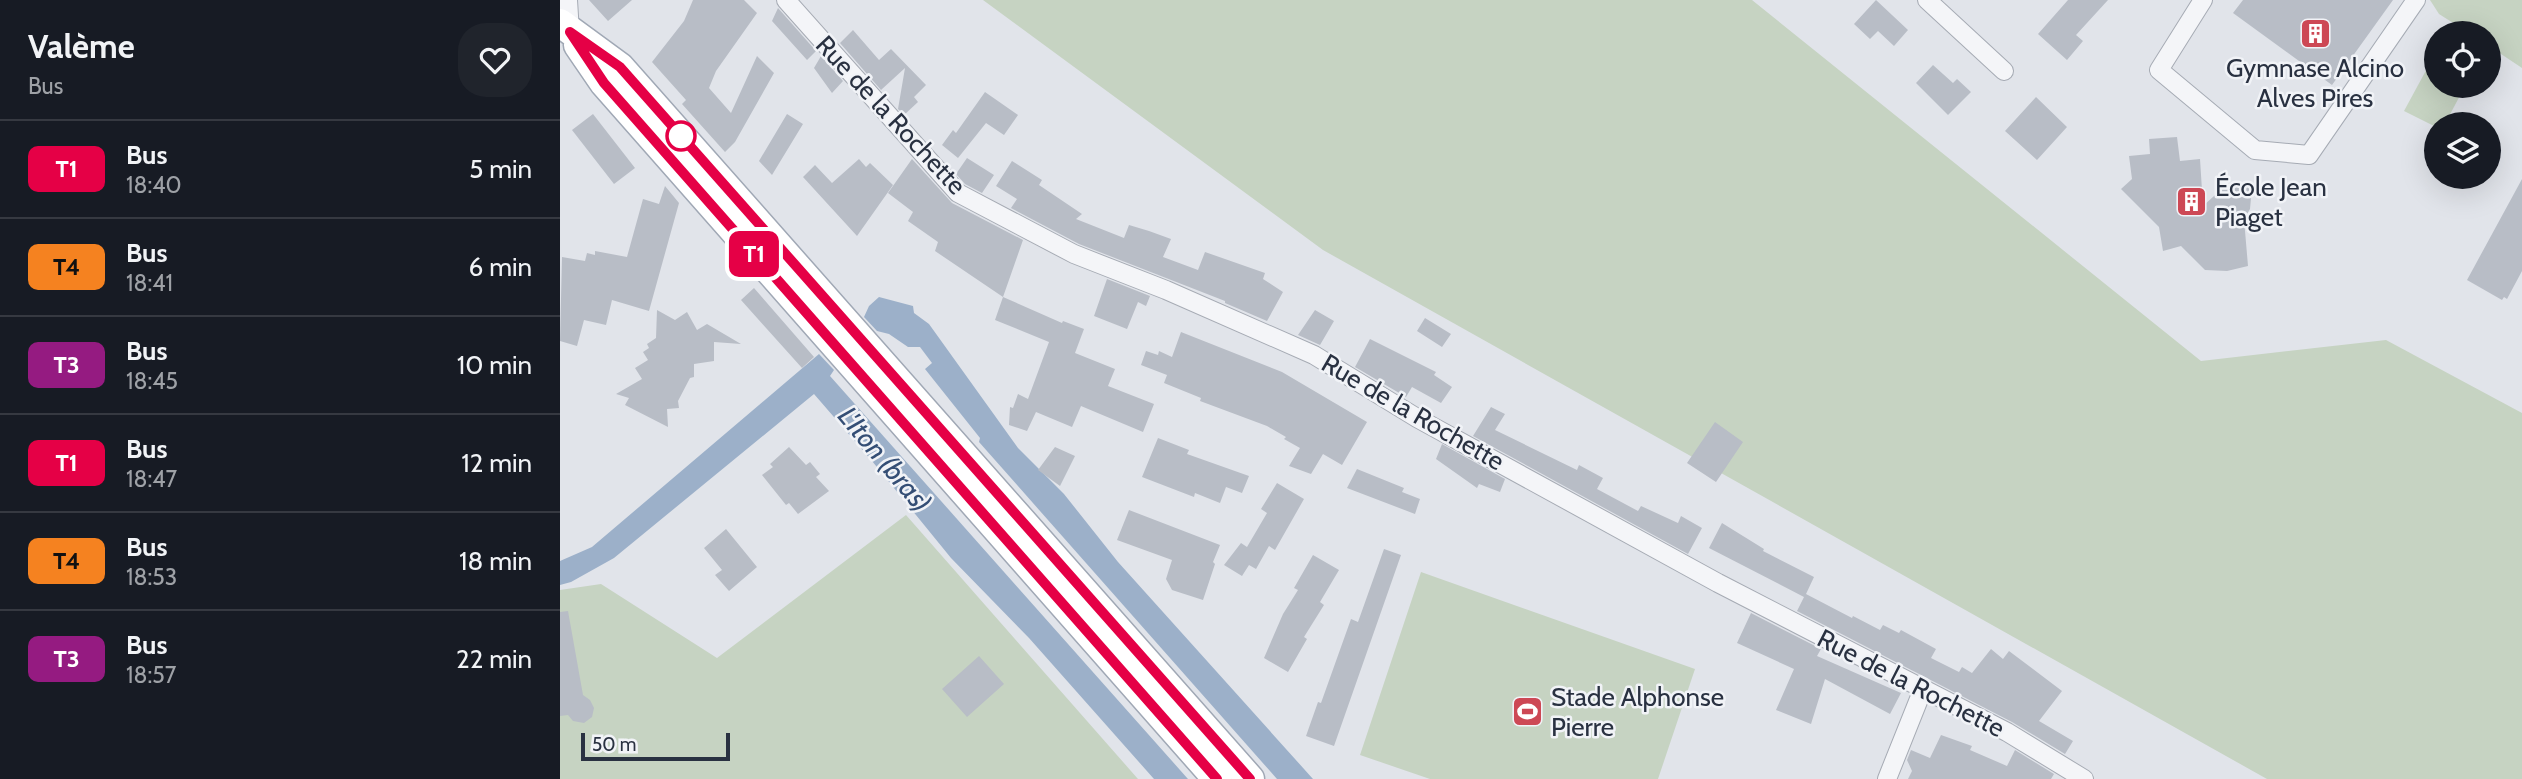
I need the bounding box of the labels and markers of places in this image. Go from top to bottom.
building icon: Gymnase Alcino Alves Pires [2298,16,2332,50]
place label: Gymnase Alcino Alves Pires [2226,52,2404,114]
unlabelled marker [666,121,696,151]
place label: École Jean Piaget [2215,171,2327,233]
building icon: École Jean Piaget [2175,185,2209,219]
place label: Stade Alphonse Pierre [1551,681,1724,743]
sports icon: Stade Alphonse Pierre [1511,695,1545,729]

